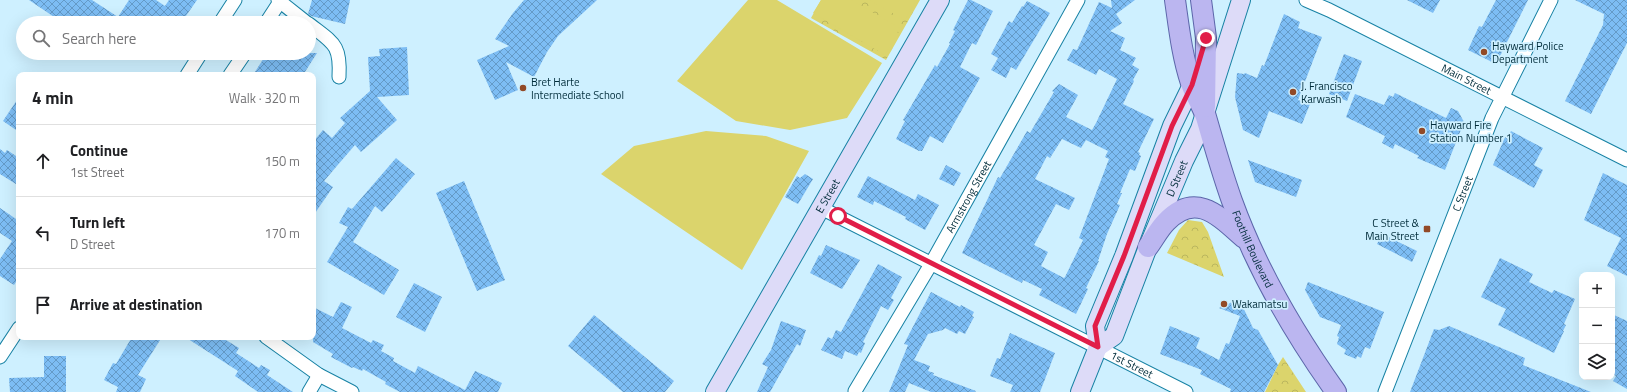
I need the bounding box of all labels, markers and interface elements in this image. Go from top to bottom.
search box [16,16,316,60]
icon: search [30,27,52,49]
text: Search here [62,27,136,50]
route end [1197,29,1215,47]
place label: Hayward Police Department [1492,38,1564,67]
marker: Hayward Police Department [1479,47,1489,57]
street label: Main Street [1439,60,1494,99]
place label: Bret Harte Intermediate School [531,74,624,103]
place label: J. Francisco Karwash [1301,78,1353,107]
marker: Bret Harte Intermediate School [518,83,528,93]
text: 4 min [32,85,73,111]
marker: J. Francisco Karwash [1288,87,1298,97]
text: Walk · 320 m [229,88,300,108]
place label: Hayward Fire Station Number 1 [1430,117,1512,146]
marker: Hayward Fire Station Number 1 [1417,126,1427,136]
text: Continue [70,139,128,162]
icon: ahead [32,150,54,172]
text: 150 m [264,151,300,171]
street label: Armstrong Street [942,158,995,236]
street label: D Street [1162,158,1191,199]
text: 1st Street [70,162,124,182]
street label: C Street [1448,173,1477,214]
street label: E Street [811,176,844,216]
route start [829,207,847,225]
street label: Foothill Boulevard [1228,208,1277,291]
text: Turn left [70,211,125,234]
place label: C Street & Main Street [1365,215,1419,244]
icon: left [32,222,54,244]
text: 170 m [264,223,300,243]
marker: C Street & Main Street [1422,224,1432,234]
text: D Street [70,234,115,254]
map controls [1579,272,1615,380]
button: + [1579,272,1615,308]
text: Arrive at destination [70,293,203,316]
icon: arrive [32,294,54,316]
place label: Wakamatsu [1232,296,1288,312]
marker: Wakamatsu [1219,299,1229,309]
button: − [1579,308,1615,344]
button: layers [1579,344,1615,380]
street label: 1st Street [1108,347,1156,382]

